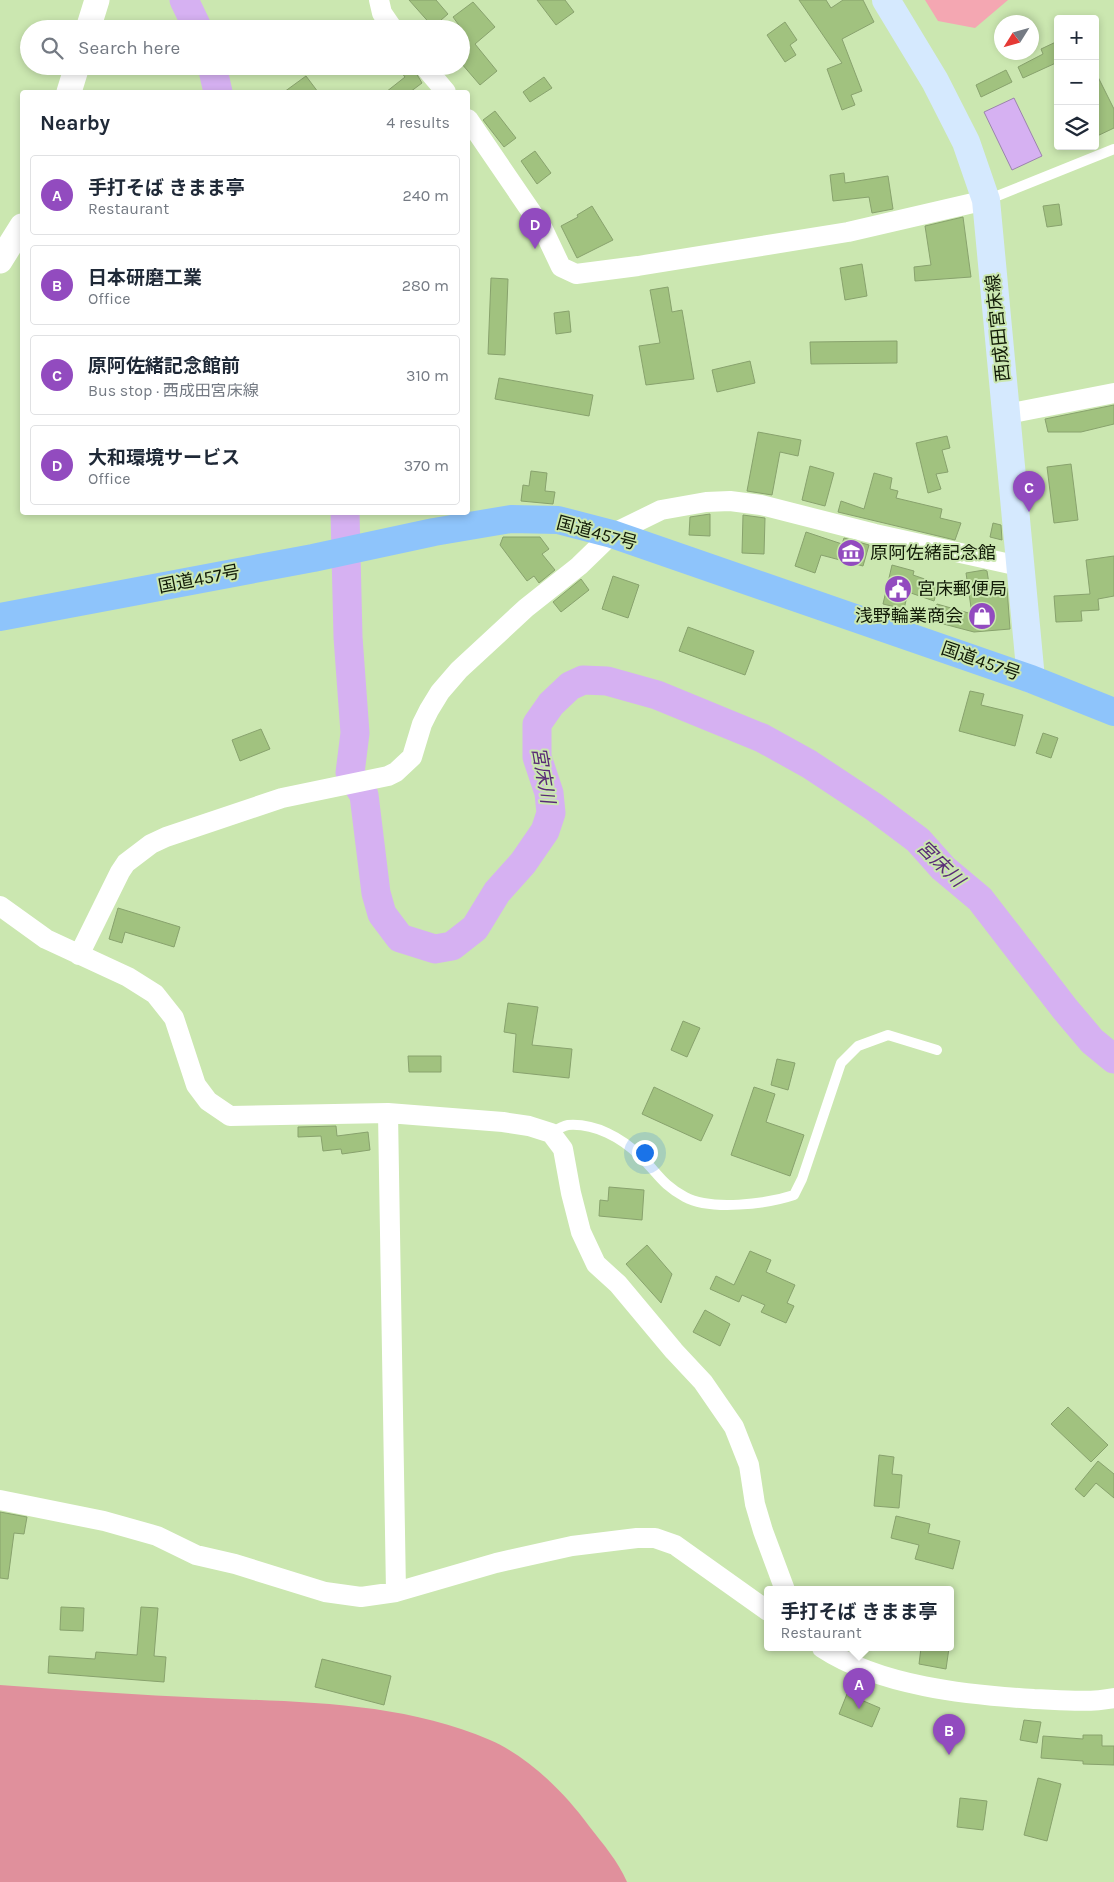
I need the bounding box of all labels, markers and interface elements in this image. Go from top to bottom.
north arrow [994,15,1039,60]
map controls [1054,15,1099,150]
button: + [1054,15,1099,60]
search box [20,20,470,75]
icon: search [38,34,66,62]
text: Search here [78,37,180,59]
button: − [1054,60,1099,105]
button: layers [1054,105,1099,150]
text: Nearby [40,111,110,135]
text: 4 results [386,113,450,132]
text: 手打そば きまま亭 [88,177,245,199]
text: A [52,186,62,205]
text: 240 m [403,186,449,205]
text: Restaurant [88,199,169,218]
pin: D [519,208,551,249]
text: 日本研磨工業 [88,267,202,289]
street label: 西成田宮床線 [981,273,1015,383]
text: B [52,276,62,295]
text: 280 m [402,276,449,295]
text: Office [88,289,131,308]
text: 原阿佐緒記念館前 [88,355,240,377]
text: C [52,366,62,385]
text: 310 m [406,366,449,385]
text: Bus stop · 西成田宮床線 [88,381,259,400]
text: 大和環境サービス [88,447,240,469]
text: D [52,456,62,475]
text: 370 m [404,456,449,475]
text: Office [88,469,131,488]
pin: C [1013,471,1045,512]
street label: 国道457号 [554,512,640,554]
museum icon: 原阿佐緒記念館 [836,538,866,568]
place label: 原阿佐緒記念館 [870,542,996,564]
street label: 国道457号 [156,560,242,598]
public building icon: 宮床郵便局 [883,574,913,604]
place label: 宮床郵便局 [917,578,1007,600]
shop icon: 浅野輪業商会 [967,601,997,631]
place label: 浅野輪業商会 [855,605,963,627]
street label: 国道457号 [938,637,1024,685]
water label: 宮床川 [527,745,559,807]
water label: 宮床川 [912,836,970,893]
your location [632,1140,658,1166]
popup [764,1586,954,1651]
text: 手打そば きまま亭 [781,1601,937,1623]
text: Restaurant [781,1623,862,1642]
pin: A [843,1668,875,1709]
pin: B [933,1714,965,1755]

